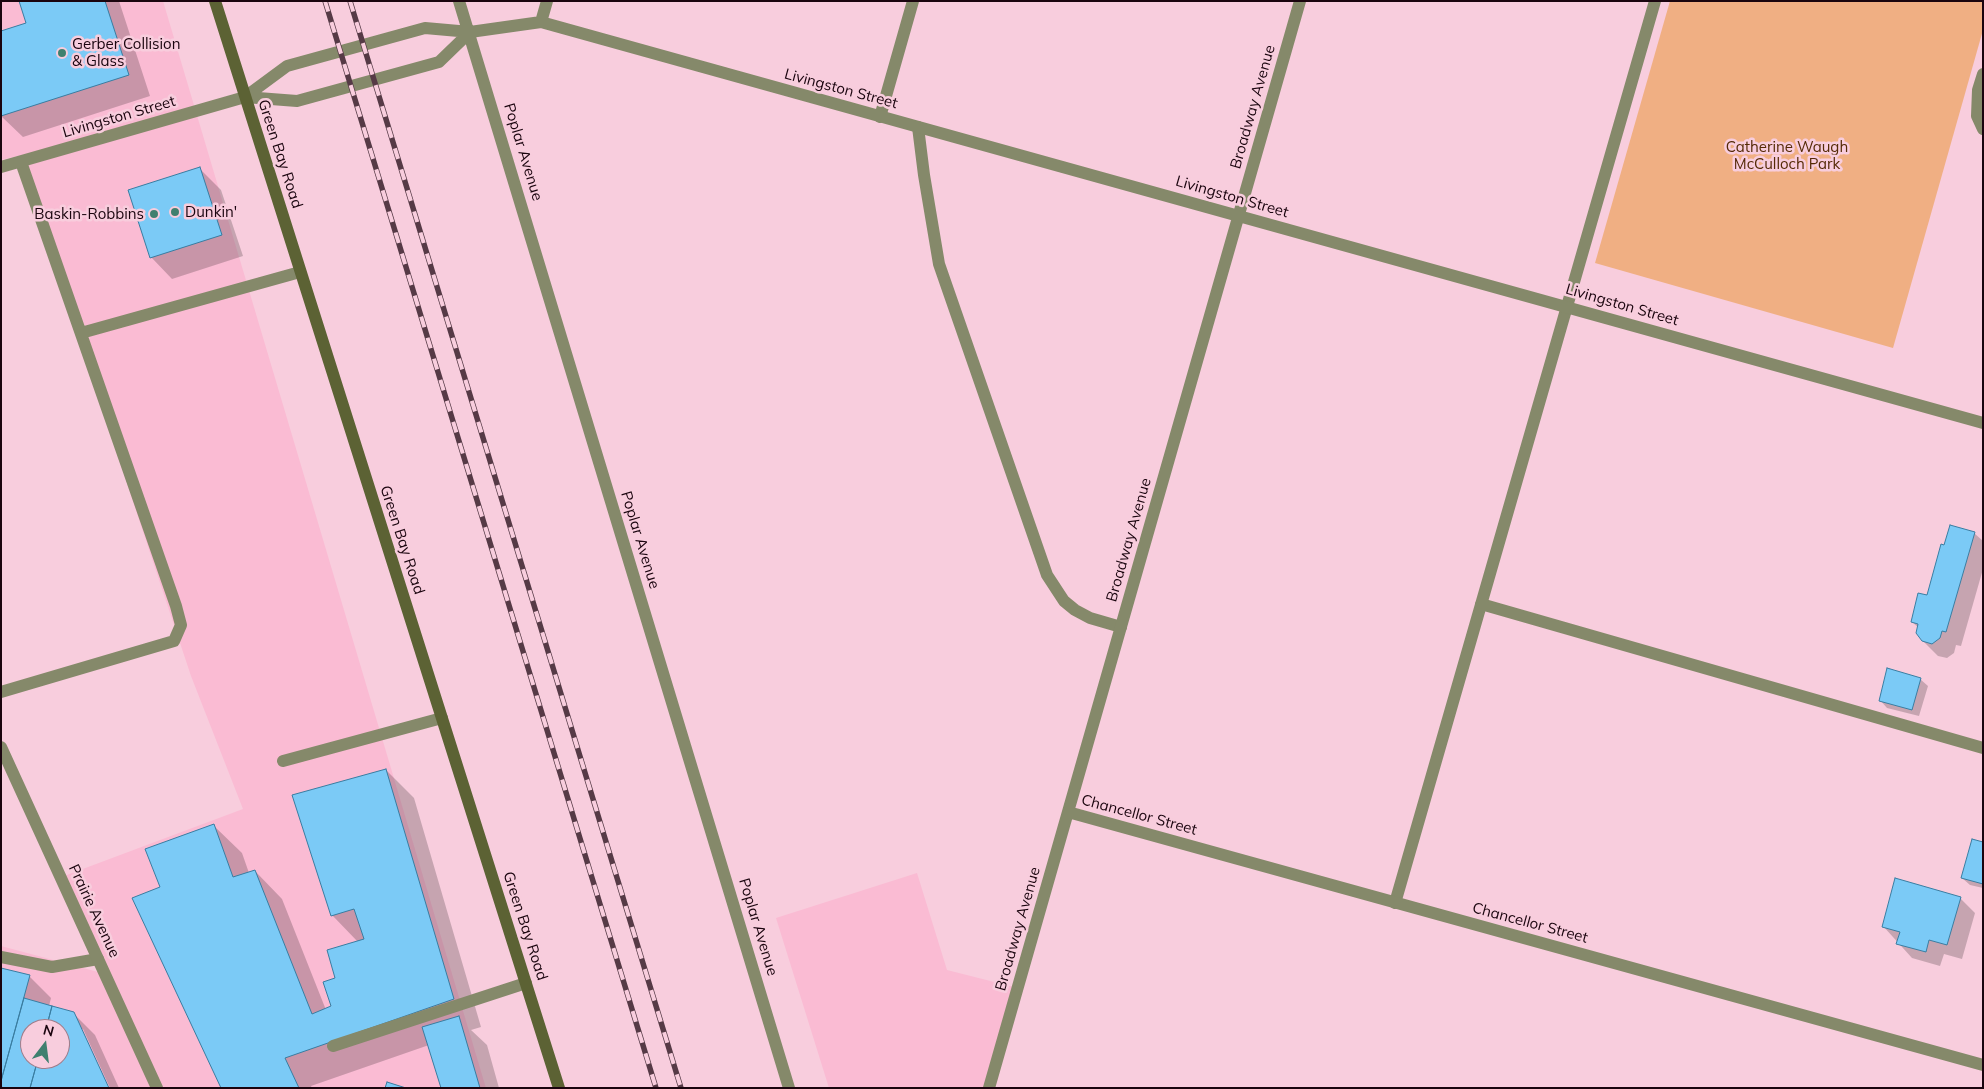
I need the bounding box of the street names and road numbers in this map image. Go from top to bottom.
street label: Broadway Avenue [1227,43,1279,171]
street label: Livingston Street [782,65,900,113]
street label: Livingston Street [61,92,177,142]
street label: Green Bay Road [254,97,306,211]
street label: Poplar Avenue [500,101,546,203]
street label: Livingston Street [1174,172,1290,222]
street label: Livingston Street [1564,280,1680,330]
street label: Broadway Avenue [1103,476,1155,604]
street label: Green Bay Road [376,483,428,597]
street label: Poplar Avenue [617,489,663,591]
street label: Chancellor Street [1079,791,1199,839]
street label: Prairie Avenue [65,861,123,961]
street label: Broadway Avenue [992,865,1044,993]
street label: Green Bay Road [499,869,551,983]
street label: Poplar Avenue [735,876,781,978]
street label: Chancellor Street [1470,899,1590,947]

